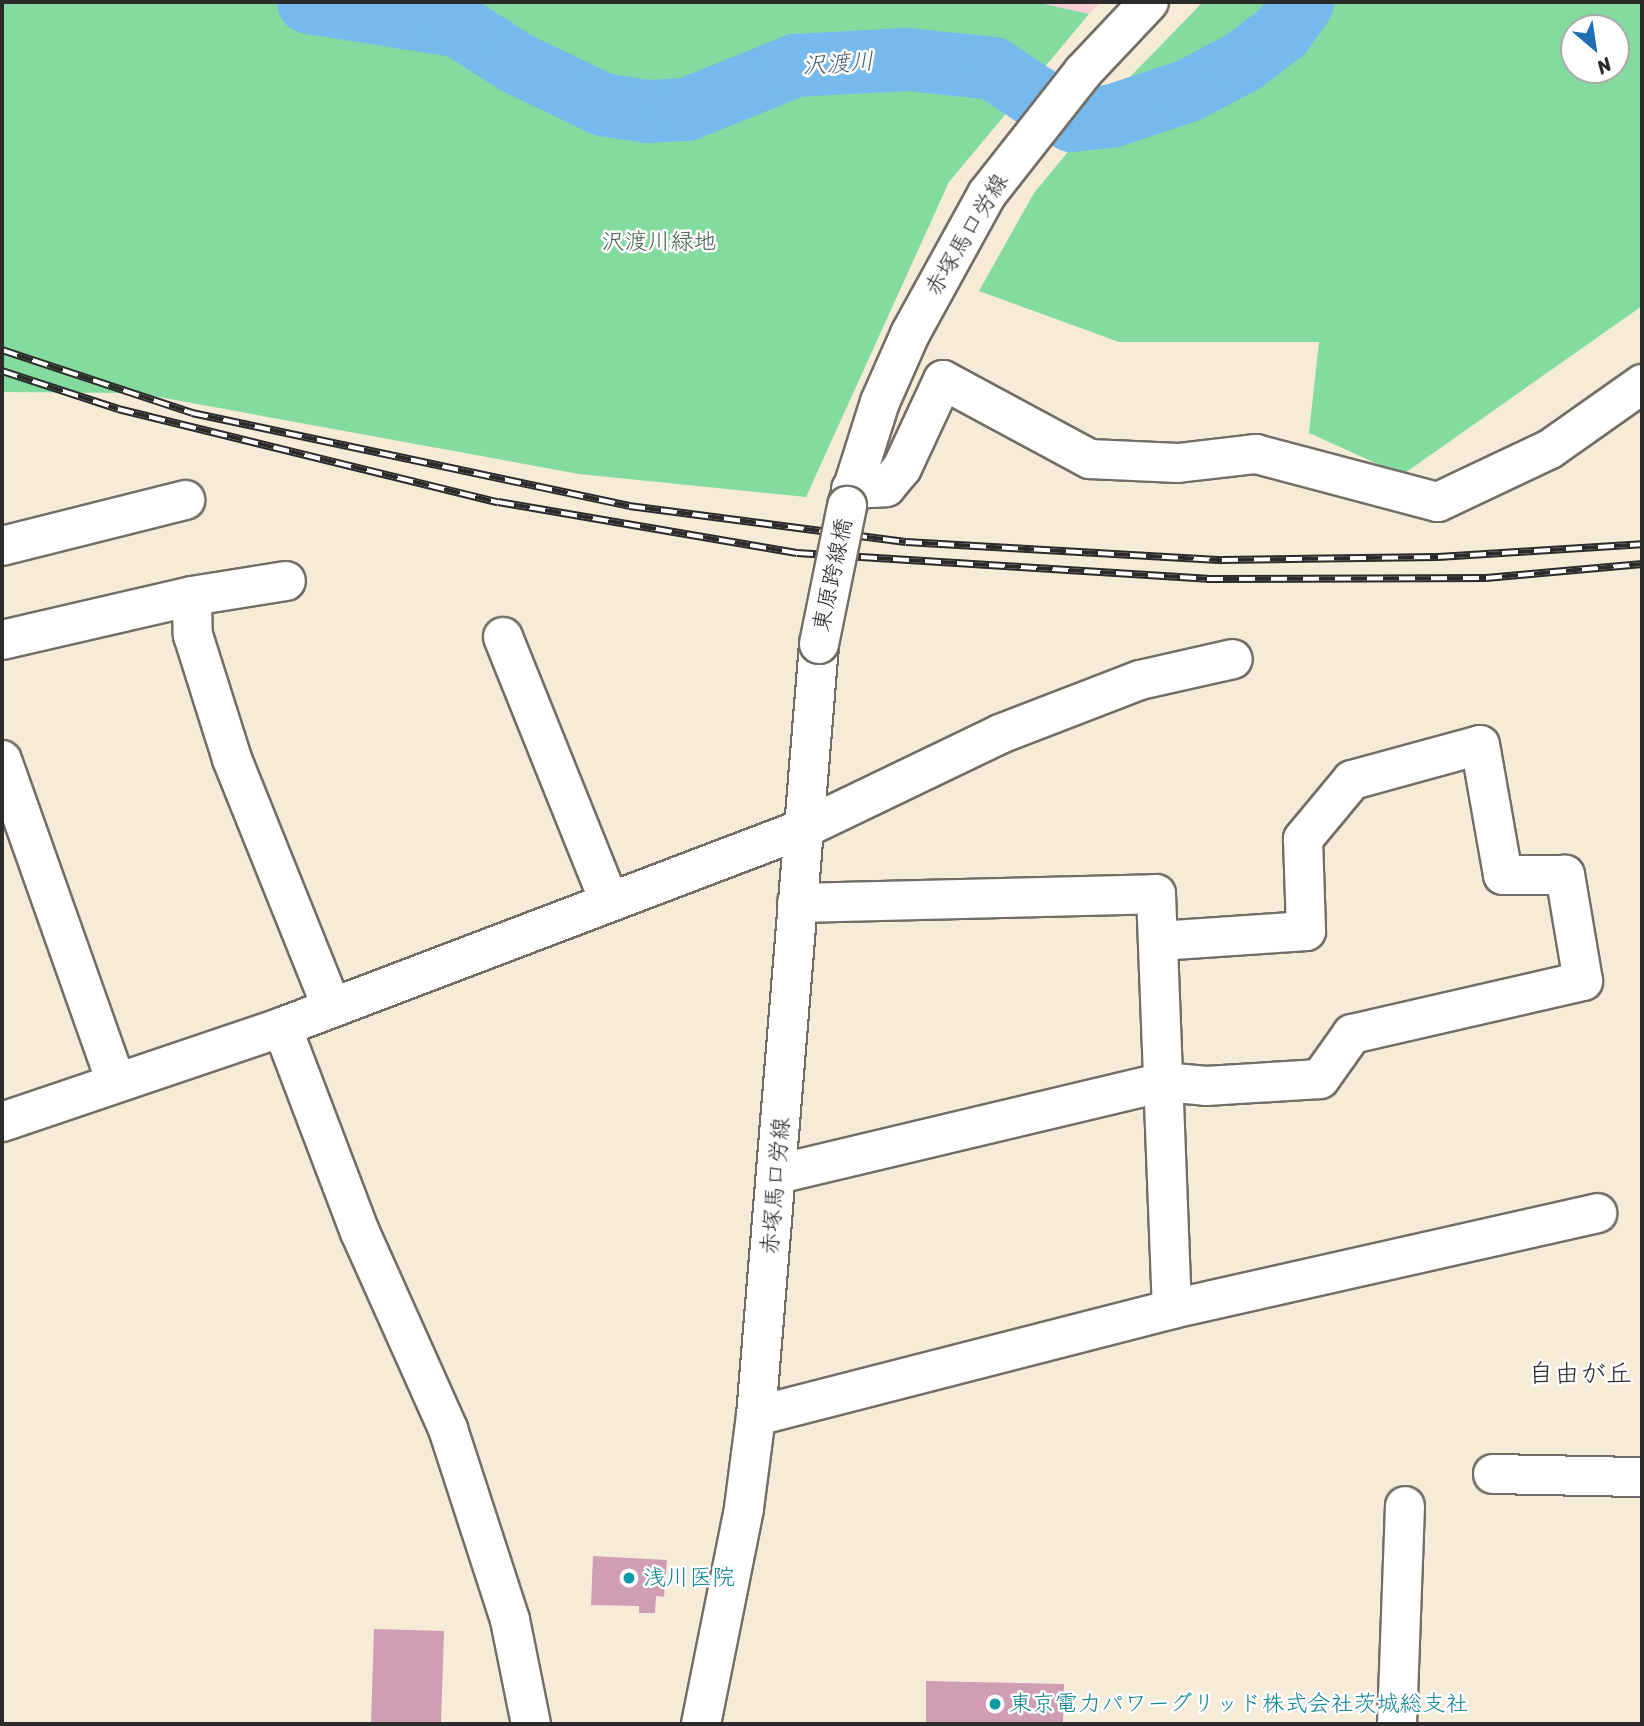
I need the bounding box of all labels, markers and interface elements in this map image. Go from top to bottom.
north arrow [1560,14,1630,84]
water label: 沢渡川 [801,47,875,81]
text: N [1591,48,1618,84]
street label: 赤塚馬口労線 [920,169,1014,301]
park label: 沢渡川緑地 [602,228,716,256]
street label: 東原跨線橋 [808,516,858,634]
street label: 赤塚馬口労線 [756,1116,796,1256]
district label: 自由が丘 [1528,1358,1632,1390]
place label: 浅川医院 [643,1564,735,1592]
marker: 浅川医院 [621,1570,637,1586]
place label: 東京電力パワーグリッド株式会社茨城総支社 [1009,1690,1469,1718]
marker: 東京電力パワーグリッド株式会社茨城総支社 [987,1696,1003,1712]

